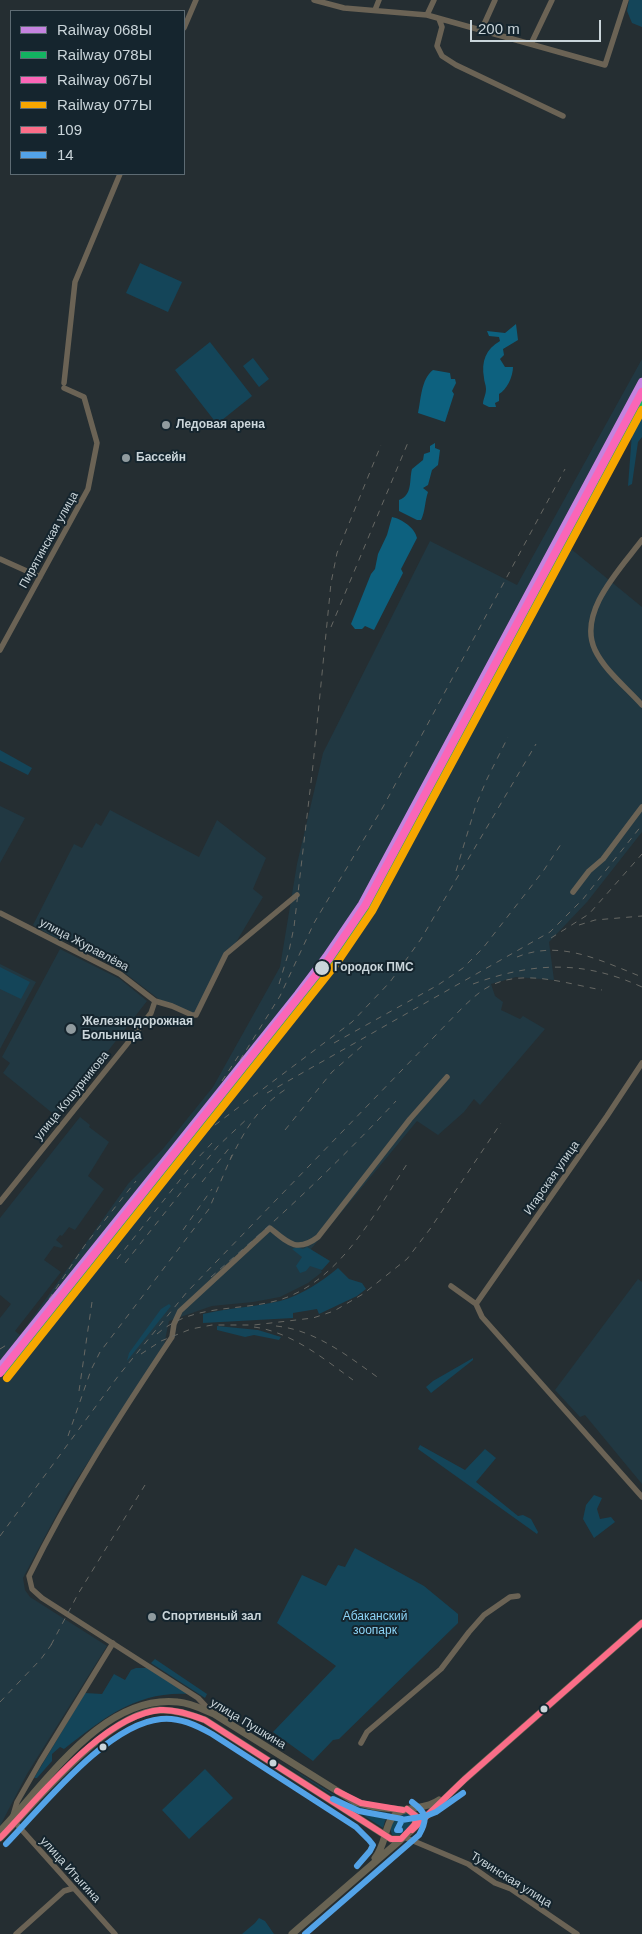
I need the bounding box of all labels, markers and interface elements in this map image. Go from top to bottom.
legend [10,10,185,175]
scale bar [472,10,603,42]
text: 200 m [478,20,520,37]
text: Railway 068Ы [57,21,152,38]
text: Railway 078Ы [57,46,152,63]
text: Railway 067Ы [57,71,152,88]
text: Railway 077Ы [57,96,152,113]
text: 109 [57,121,82,138]
text: 14 [57,146,74,163]
place label: Ледовая арена [176,418,265,432]
marker: Ледовая арена [160,419,172,431]
place label: Бассейн [136,451,186,465]
marker: Бассейн [120,452,132,464]
street label: Пирятинская улица [16,489,82,591]
street label: улица Журавлёва [37,915,131,975]
marker: Городок ПМС [313,959,331,977]
place label: Городок ПМС [334,961,414,975]
place label: Железнодорожная Больница [82,1015,193,1043]
marker: Железнодорожная Больница [64,1022,78,1036]
street label: улица Кошурникова [32,1049,112,1143]
street label: Игарская улица [521,1138,583,1218]
place label: Спортивный зал [162,1610,261,1624]
park label: Абаканский зоопарк [343,1610,407,1638]
marker: Спортивный зал [146,1611,158,1623]
street label: улица Пушкина [208,1696,288,1752]
unlabelled marker [539,1704,549,1714]
unlabelled marker [98,1742,108,1752]
unlabelled marker [268,1758,278,1768]
street label: улица Итыгина [37,1834,103,1906]
street label: Тувинская улица [468,1849,554,1911]

